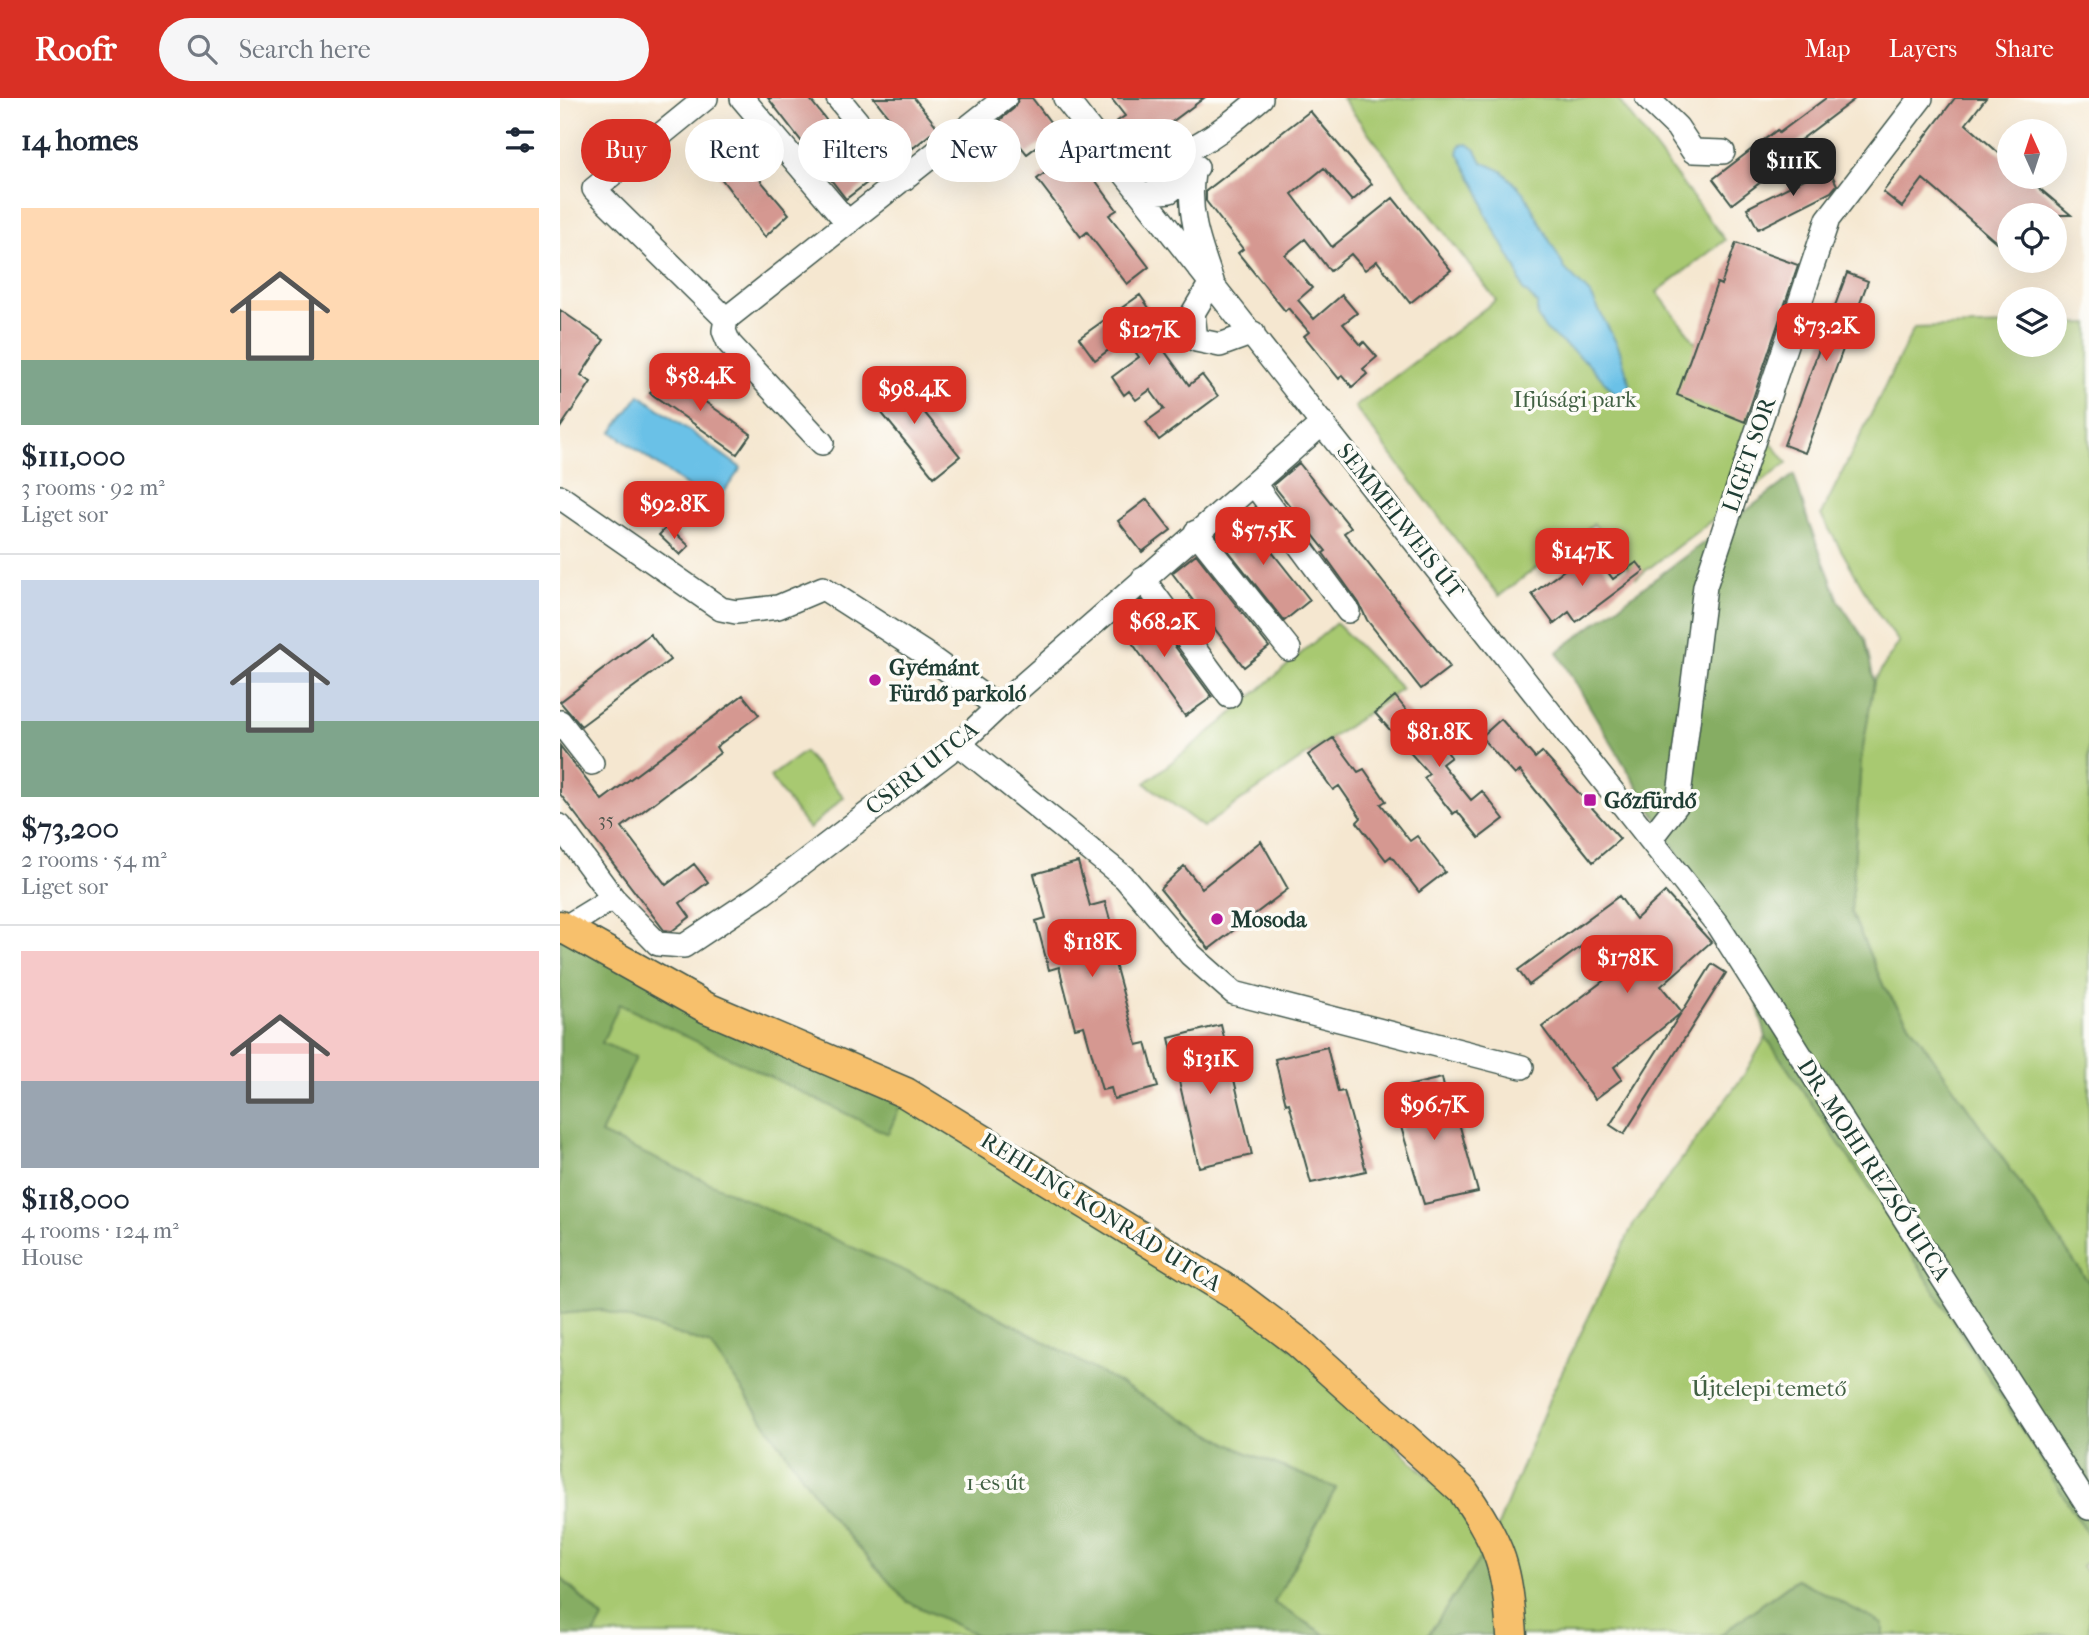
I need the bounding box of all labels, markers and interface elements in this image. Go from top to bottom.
search box [159,18,649,81]
text: Roofr [35,30,117,69]
icon: search [183,30,221,68]
text: Search here [239,34,371,65]
text: Map [1805,35,1851,63]
text: Layers [1889,35,1957,63]
text: Share [1995,35,2054,63]
chip: Buy [581,119,671,182]
chip: Rent [685,119,784,182]
chip: Filters [798,119,912,182]
chip: New [926,119,1021,182]
chip: Apartment [1035,119,1196,182]
north arrow [1997,119,2067,189]
map controls [1997,119,2067,357]
icon: filters [501,121,539,159]
text: 14 homes [21,123,138,158]
pin: $111K [1744,139,1842,198]
text: $111K [1766,147,1820,174]
button: locate [1997,203,2067,273]
icon: home [217,253,343,379]
button: layers [1997,287,2067,357]
pin: $73.2K [1769,303,1883,363]
pin: $127K [1100,308,1198,367]
text: $73.2K [1793,312,1859,339]
text: $127K [1119,316,1179,343]
pin: $58.4K [643,354,757,413]
text: $58.4K [665,362,735,389]
pin: $98.4K [857,366,971,426]
text: $98.4K [878,375,950,402]
park label: Ifjúsági park [1513,386,1638,413]
street label: LIGET SOR [1717,393,1782,516]
street label: SEMMELWEIS ÚT [1331,438,1469,604]
text: $111,000 [21,439,126,474]
text: 3 rooms · 92 m² [21,474,165,501]
pin: $92.8K [617,482,731,541]
text: $92.8K [639,490,709,517]
text: Liget sor [21,501,108,528]
pin: $57.5K [1206,508,1320,567]
text: $57.5K [1231,516,1295,543]
pin: $147K [1533,528,1631,588]
text: $147K [1551,537,1613,564]
pin: $68.2K [1107,600,1221,659]
text: $68.2K [1129,608,1199,635]
icon: home [217,625,343,751]
place label: Gyémánt Fürdő parkoló [888,654,1027,707]
marker: Gyémánt Fürdő parkoló [867,672,883,688]
pin: $81.8K [1382,710,1496,769]
street label: CSERI UTCA [860,715,985,820]
text: $81.8K [1406,718,1472,745]
place label: Gőzfürdő [1604,787,1697,814]
marker: Gőzfürdő [1582,792,1598,808]
house number: 35 [598,809,614,831]
text: $73,200 [21,811,119,846]
text: 2 rooms · 54 m² [21,846,167,873]
text: Liget sor [21,873,108,900]
place label: Mosoda [1231,906,1308,933]
marker: Mosoda [1209,911,1225,927]
pin: $118K [1043,920,1141,979]
text: $118K [1063,928,1121,955]
pin: $178K [1578,936,1676,995]
text: $178K [1597,944,1657,971]
icon: home [217,996,343,1122]
pin: $131K [1161,1037,1259,1096]
text: $131K [1182,1045,1238,1072]
street label: DR. MOHI REZSŐ UTCA [1792,1053,1957,1287]
pin: $96.7K [1377,1082,1491,1142]
text: $96.7K [1400,1091,1468,1118]
street label: REHLING KONRÁD UTCA [976,1127,1227,1298]
text: $118,000 [21,1182,130,1217]
text: 4 rooms · 124 m² [21,1217,179,1244]
text: House [21,1244,83,1271]
park label: Újtelepi temető [1692,1375,1847,1402]
park label: 1-es út [966,1469,1026,1496]

